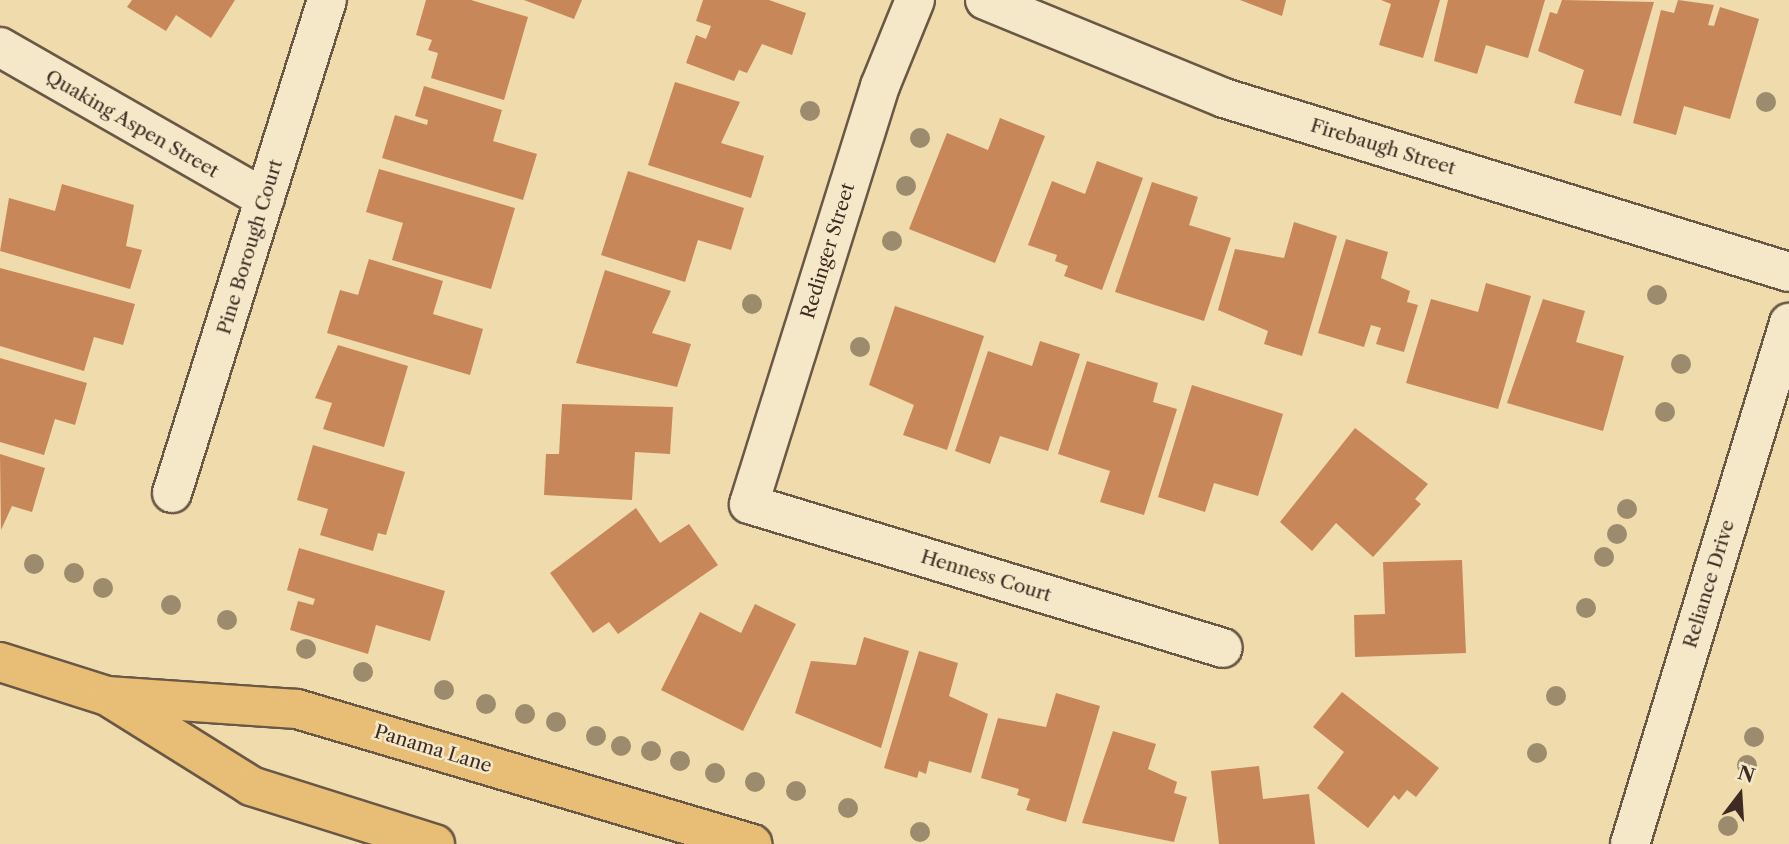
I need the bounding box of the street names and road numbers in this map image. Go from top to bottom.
street label: Quaking Aspen Street [41,65,223,183]
street label: Firebaugh Street [1308,114,1458,180]
street label: Pine Borough Court [213,157,287,337]
street label: Redinger Street [796,180,860,322]
street label: Reliance Drive [1679,517,1739,651]
street label: Henness Court [918,545,1054,607]
street label: Panama Lane [371,720,495,778]

